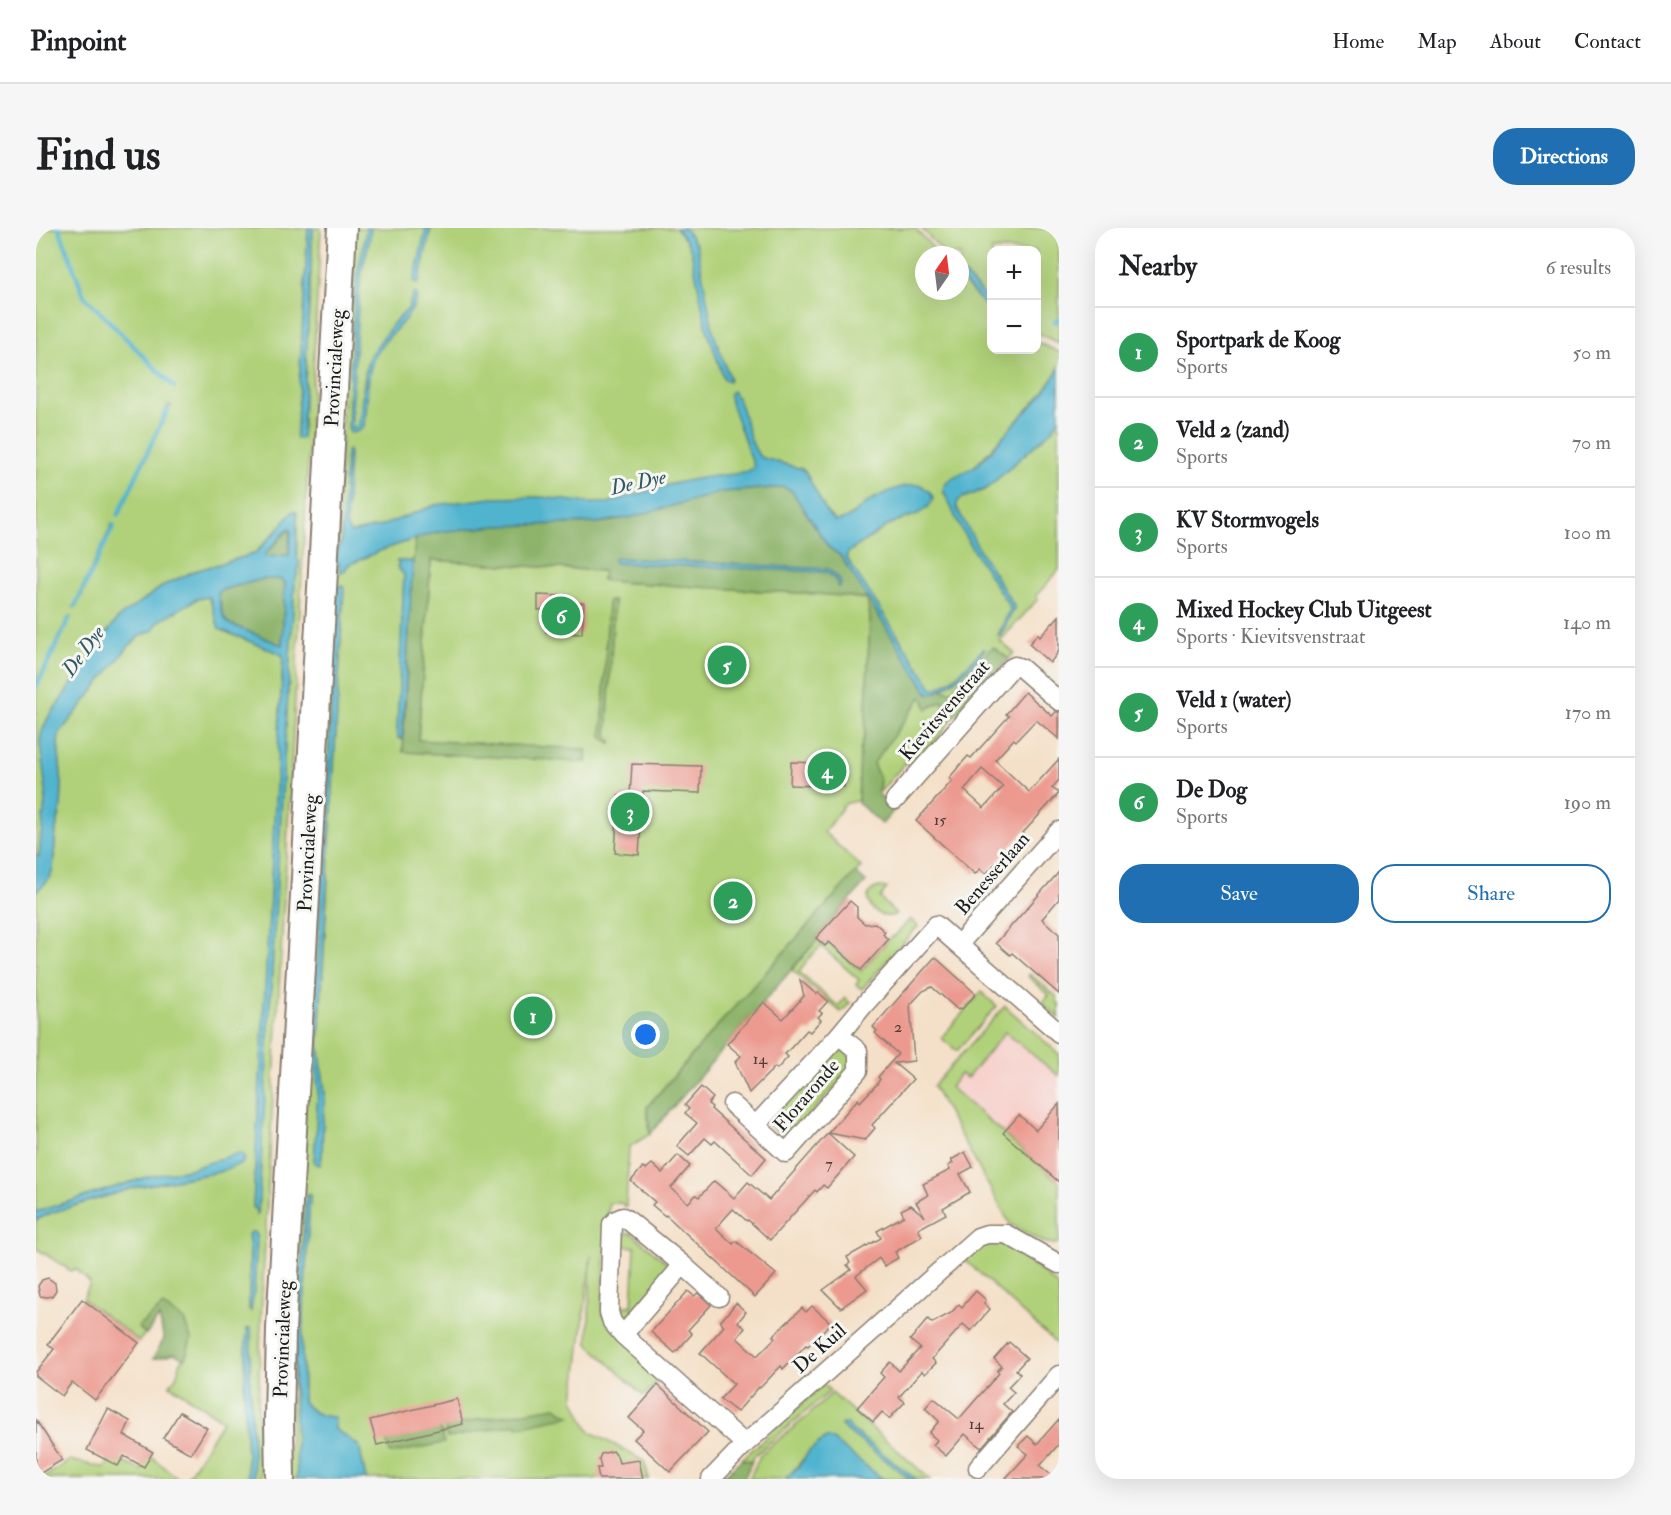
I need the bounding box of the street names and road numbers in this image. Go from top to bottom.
street label: Provincialeweg [319,307,350,428]
street label: Kievitsvenstraat [894,654,995,766]
street label: Provincialeweg [292,792,323,913]
street label: Benesserlaan [950,827,1035,920]
street label: Floraronde [768,1054,845,1137]
street label: Provincialeweg [268,1278,297,1398]
street label: De Kuil [787,1318,851,1379]

